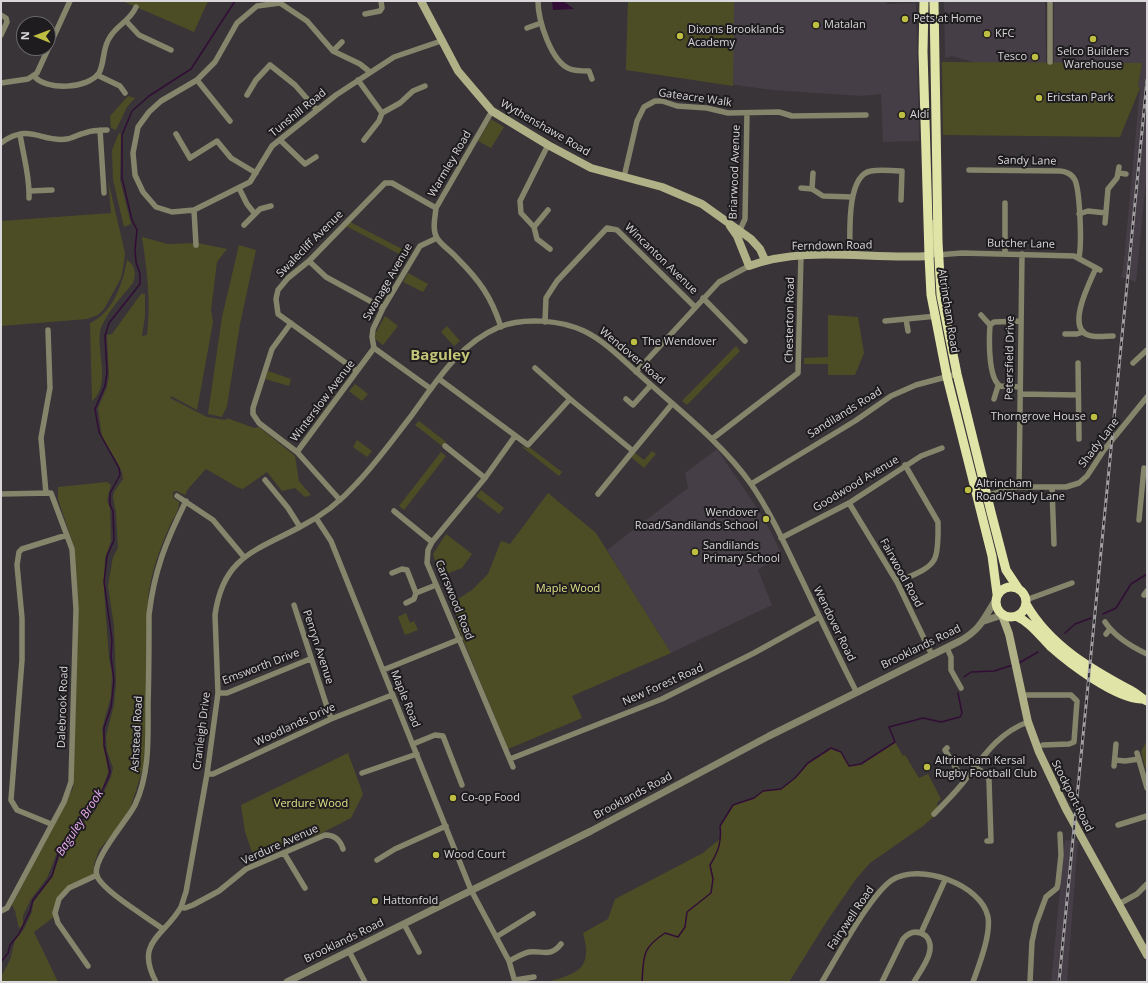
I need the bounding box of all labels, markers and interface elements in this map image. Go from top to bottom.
place label: Pets at Home [913,12,982,26]
marker: Pets at Home [900,14,910,24]
north arrow [16,16,56,56]
place label: Matalan [824,18,866,32]
marker: Matalan [811,20,821,30]
place label: Dixons Brooklands Academy [688,23,784,49]
place label: KFC [995,27,1014,41]
marker: KFC [982,29,992,39]
text: N [17,31,32,40]
marker: Dixons Brooklands Academy [675,31,685,41]
marker: Selco Builders Warehouse [1088,34,1098,44]
place label: Selco Builders Warehouse [1057,45,1129,71]
place label: Tesco [998,50,1027,64]
marker: Tesco [1030,52,1040,62]
street label: Tunshill Road [267,86,329,140]
street label: Gateacre Walk [657,86,733,110]
place label: Ericstan Park [1047,91,1114,105]
marker: Ericstan Park [1034,93,1044,103]
street label: Wythenshawe Road [498,97,592,159]
place label: Aldi [910,108,929,122]
marker: Aldi [897,110,907,120]
street label: Briarwood Avenue [727,124,743,220]
street label: Warmley Road [426,128,474,200]
street label: Sandy Lane [998,154,1056,168]
street label: Swalecliff Avenue [274,208,346,280]
street label: Wincanton Avenue [622,221,700,297]
street label: Butcher Lane [987,237,1055,251]
street label: Ferndown Road [791,239,873,253]
street label: Swanage Avenue [361,241,415,323]
street label: Altrincham Road [935,268,961,354]
street label: Chesterton Road [783,277,797,363]
street label: Petersfield Drive [1003,316,1017,400]
street label: Wendover Road [596,325,668,387]
place label: The Wendover [642,335,716,349]
marker: The Wendover [629,337,639,347]
district label: Baguley [410,347,470,365]
street label: Winterslow Avenue [288,358,358,444]
street label: Sandilands Road [805,385,885,441]
place label: Thorngrove House [991,410,1086,424]
marker: Thorngrove House [1089,412,1099,422]
street label: Shady Lane [1076,416,1122,470]
street label: Goodwood Avenue [811,453,901,515]
place label: Altrincham Road/Shady Lane [976,477,1065,503]
marker: Altrincham Road/Shady Lane [963,485,973,495]
place label: Wendover Road/Sandilands School [635,506,758,532]
marker: Wendover Road/Sandilands School [761,514,771,524]
street label: Fairwood Road [877,536,925,610]
place label: Sandilands Primary School [703,539,780,565]
marker: Sandilands Primary School [690,547,700,557]
street label: Carrswood Road [432,558,476,642]
park label: Maple Wood [536,582,600,596]
street label: Wendover Road [810,584,858,664]
street label: Penryn Avenue [300,608,336,686]
street label: Brooklands Road [879,622,963,672]
street label: Emsworth Drive [221,646,301,688]
street label: New Forest Road [621,661,705,709]
street label: Dalebrook Road [55,666,71,748]
street label: Maple Road [387,668,423,730]
street label: Cranleigh Drive [191,691,213,771]
street label: Ashstead Road [128,696,146,772]
street label: Woodlands Drive [253,701,337,749]
place label: Altrincham Kersal Rugby Football Club [935,754,1037,780]
street label: Stockport Road [1048,758,1096,834]
marker: Altrincham Kersal Rugby Football Club [922,762,932,772]
street label: Brooklands Road [591,770,675,822]
water label: Baguley Brook [53,787,107,859]
place label: Co-op Food [461,791,520,805]
marker: Co-op Food [448,793,458,803]
park label: Verdure Wood [274,797,348,811]
street label: Verdure Avenue [240,822,320,868]
place label: Wood Court [444,848,506,862]
marker: Wood Court [431,850,441,860]
street label: Fairywell Road [825,884,877,952]
place label: Hattonfold [383,894,438,908]
marker: Hattonfold [370,896,380,906]
street label: Brooklands Road [302,916,386,966]

